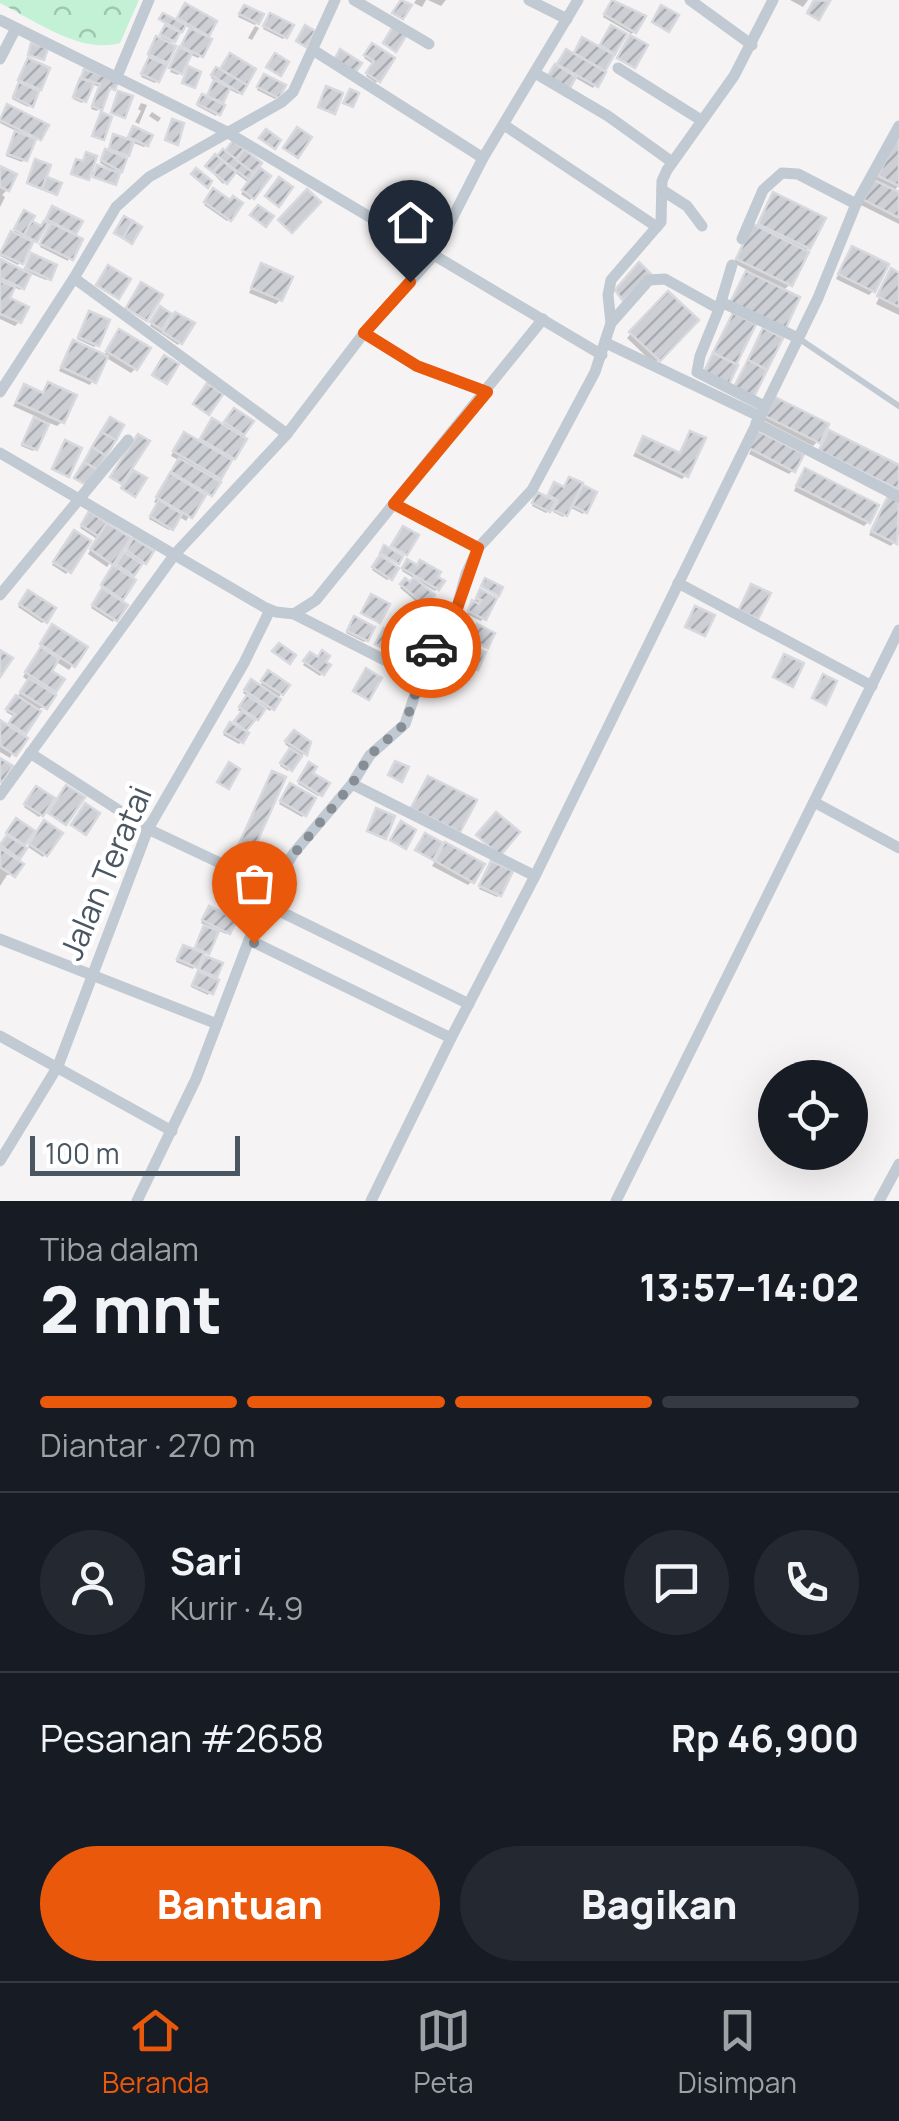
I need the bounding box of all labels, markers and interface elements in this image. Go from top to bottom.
pin [368,180,453,283]
icon: home [383,195,438,250]
courier [381,598,481,698]
icon: car [404,621,459,676]
street label: Jalan Teratai [49,779,162,966]
pin [212,841,297,944]
icon: bag [227,856,282,911]
map controls [758,1060,868,1170]
button: locate [758,1060,868,1170]
scale bar [30,1131,240,1176]
text: 100 m [45,1134,119,1172]
text: Tiba dalam [40,1227,199,1271]
text: 13:57–14:02 [639,1260,859,1312]
text: 2 mnt [40,1264,222,1353]
text: Diantar · 270 m [40,1423,255,1467]
button: person [40,1530,145,1635]
button: chat [624,1530,729,1635]
button: phone [754,1530,859,1635]
text: Sari [170,1534,243,1586]
text: Kurir · 4.9 [170,1586,304,1630]
text: Pesanan #2658 [40,1711,324,1763]
text: Rp 46,900 [671,1711,859,1763]
button: Bantuan [40,1846,440,1961]
button: Bagikan [460,1846,859,1961]
tab: Beranda [102,2003,209,2101]
tab: Peta [414,2003,474,2101]
tab: Disimpan [678,2003,797,2101]

